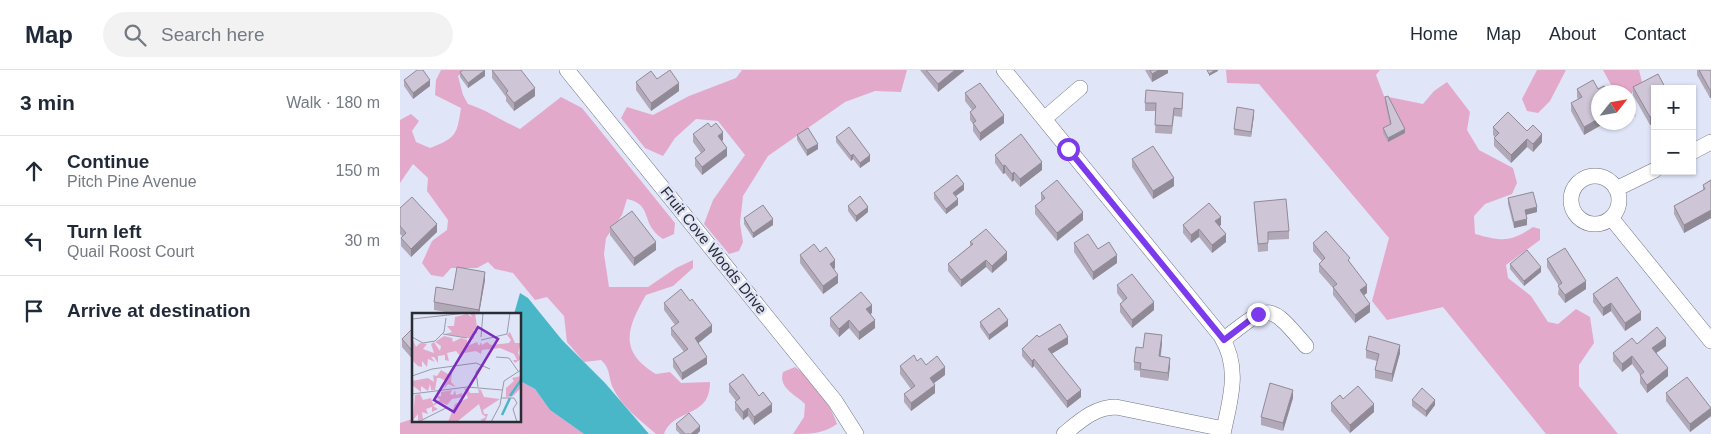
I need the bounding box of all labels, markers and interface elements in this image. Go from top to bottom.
search box [103,12,453,57]
text: Map [25,21,73,48]
icon: search [121,21,149,49]
text: Search here [161,24,265,45]
text: Home [1410,24,1458,44]
text: Map [1486,24,1521,44]
text: About [1549,24,1596,44]
text: Contact [1624,24,1686,44]
north arrow [1591,85,1636,130]
map controls [1651,85,1696,175]
button: + [1651,85,1696,130]
text: 3 min [20,91,75,114]
text: Walk · 180 m [286,94,380,111]
button: − [1651,130,1696,175]
route start [1057,138,1080,161]
text: Continue [67,151,149,172]
icon: ahead [20,157,48,185]
text: 150 m [336,162,380,179]
text: Pitch Pine Avenue [67,173,197,190]
street label: Fruit Cove Woods Drive [657,183,771,317]
text: Turn left [67,221,142,242]
icon: left [20,227,48,255]
text: 30 m [344,232,380,249]
text: Quail Roost Court [67,243,194,260]
icon: arrive [20,297,48,325]
text: Arrive at destination [67,300,251,321]
route end [1247,303,1270,326]
inset map [412,313,521,422]

